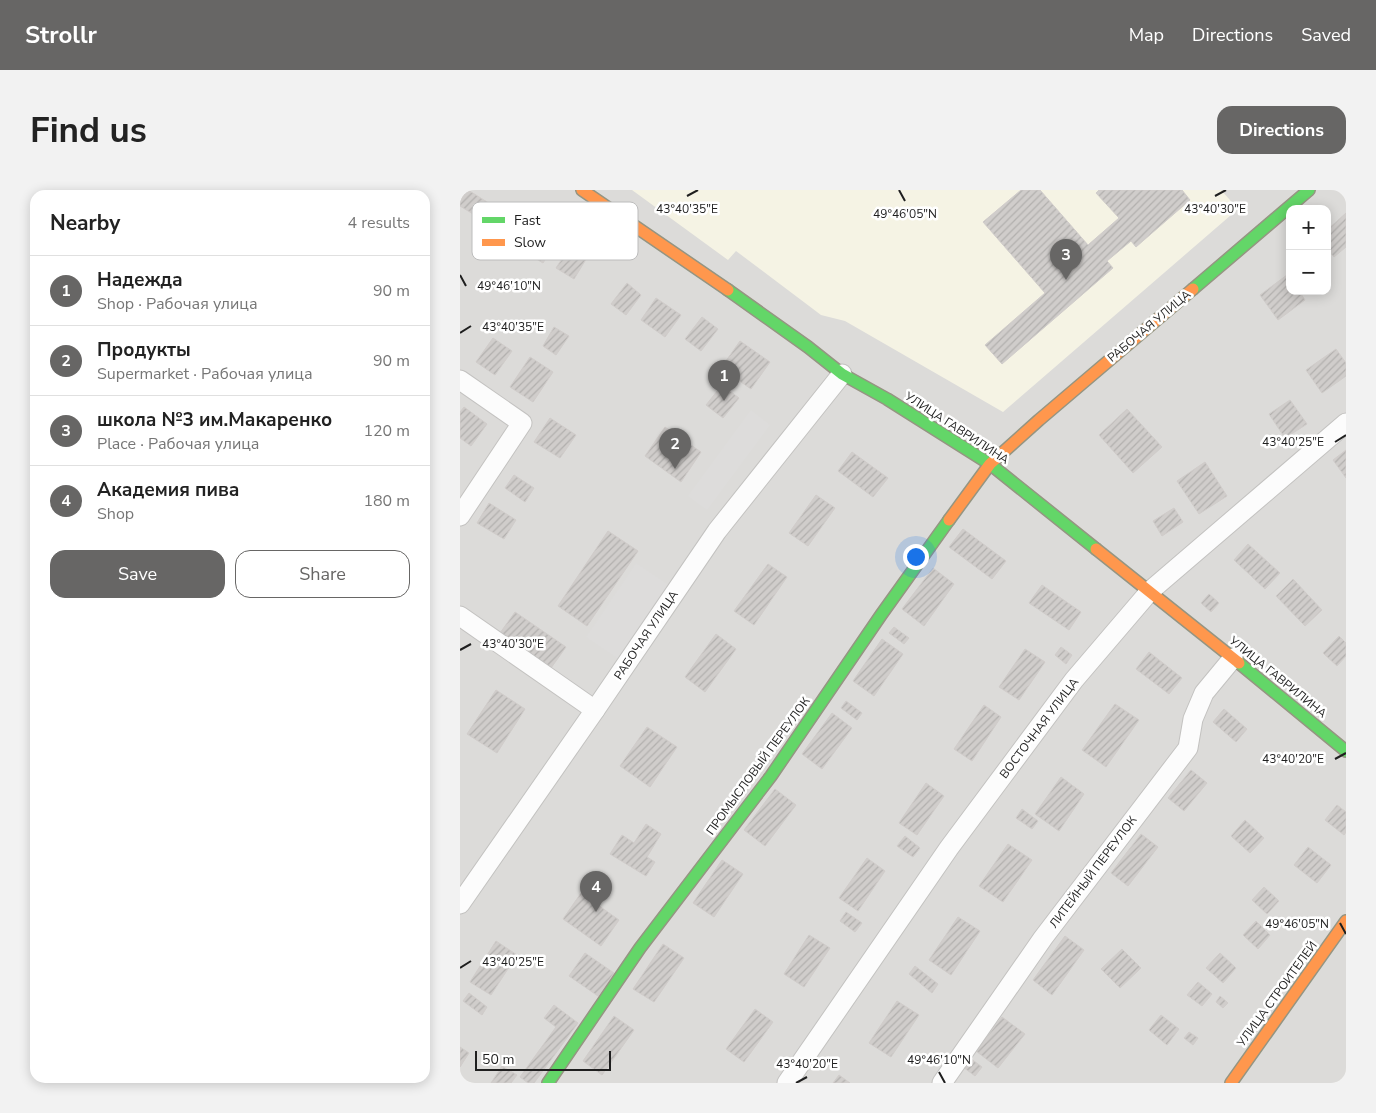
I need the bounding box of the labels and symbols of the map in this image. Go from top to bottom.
text: 43°40'35"E [656,201,718,217]
text: 43°40'30"E [1184,201,1246,217]
legend [472,202,638,260]
text: 49°46'05"N [873,206,937,222]
text: Fast [514,211,540,230]
text: Slow [514,233,546,252]
pin: 3 [1050,239,1082,280]
text: 49°46'10"N [477,278,541,294]
street label: РАБОЧАЯ УЛИЦА [1104,286,1194,366]
text: 43°40'35"E [482,319,544,335]
pin: 1 [708,360,740,401]
street label: УЛИЦА ГАВРИЛИНА [901,388,1012,468]
pin: 2 [659,428,691,469]
text: 43°40'25"E [1262,434,1324,450]
your location [903,544,929,570]
street label: РАБОЧАЯ УЛИЦА [610,587,682,683]
street label: УЛИЦА ГАВРИЛИНА [1225,632,1330,722]
text: 43°40'30"E [482,636,544,652]
street label: ВОСТОЧНАЯ УЛИЦА [996,674,1082,782]
street label: ПРОМЫСЛОВЫЙ ПЕРЕУЛОК [702,694,814,838]
text: 43°40'20"E [1262,751,1324,767]
street label: ЛИТЕЙНЫЙ ПЕРЕУЛОК [1046,812,1141,931]
pin: 4 [580,871,612,912]
text: 49°46'05"N [1265,916,1329,932]
street label: УЛИЦА СТРОИТЕЛЕЙ [1233,938,1321,1051]
text: 43°40'25"E [482,954,544,970]
scale bar [475,1048,611,1071]
text: 49°46'10"N [907,1052,971,1068]
text: 43°40'20"E [776,1056,838,1072]

